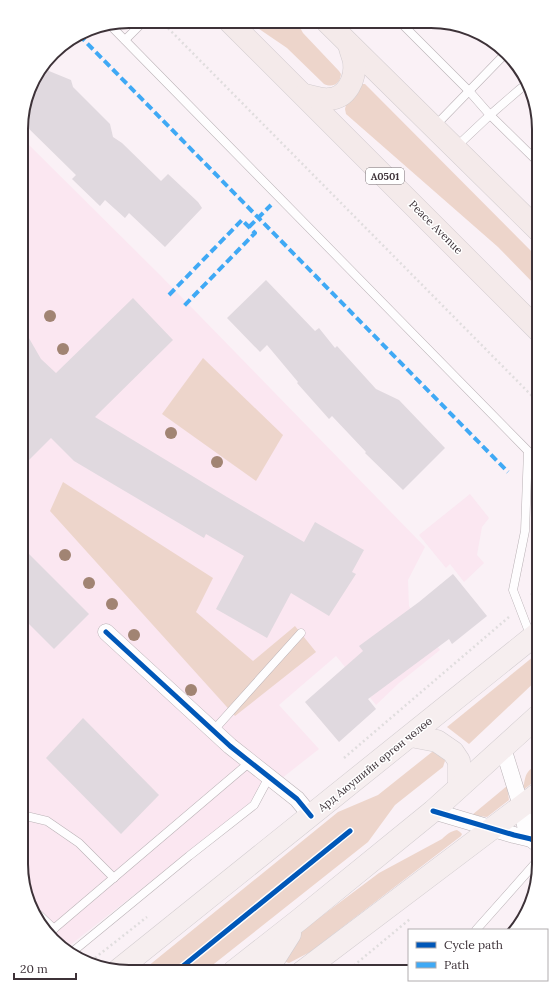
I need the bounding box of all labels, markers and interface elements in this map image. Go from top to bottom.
road number: A0501 [366,168,404,184]
street label: Peace Avenue [406,197,466,257]
street label: Ард Аюушийн өргөн чөлөө [314,714,435,815]
legend [408,929,548,981]
text: Cycle path [444,937,503,952]
scale bar [14,955,76,981]
text: Path [444,957,469,972]
text: 20 m [20,961,48,976]

